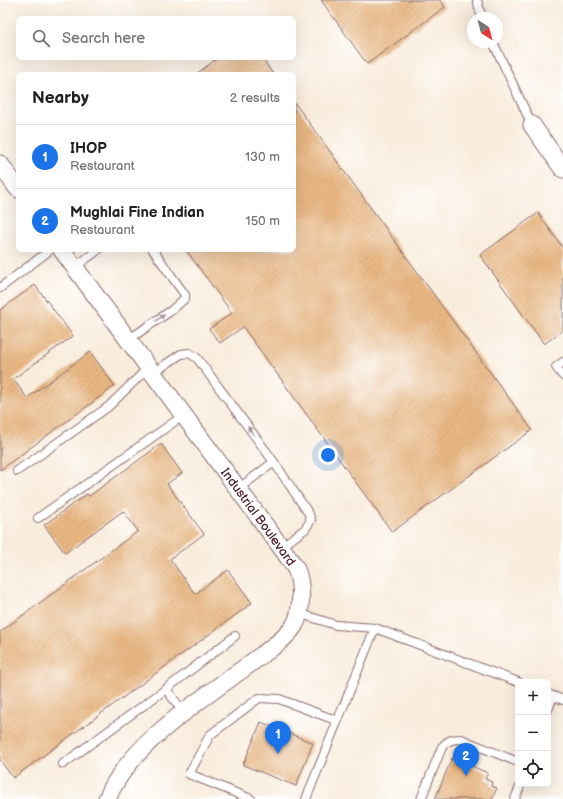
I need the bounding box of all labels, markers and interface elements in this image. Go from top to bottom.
north arrow [467,12,503,48]
search box [16,16,296,60]
icon: search [30,27,52,49]
text: Search here [62,29,145,48]
text: Nearby [32,88,89,108]
text: 2 results [230,90,280,106]
text: IHOP [70,139,107,158]
text: 1 [42,149,48,165]
text: 130 m [245,149,280,165]
text: Restaurant [70,158,135,174]
text: Mughlai Fine Indian [70,203,204,222]
text: 2 [41,213,49,229]
text: 150 m [246,213,280,229]
text: Restaurant [70,222,135,238]
one-way arrow [155,314,165,322]
one-way arrow [247,426,255,437]
your location [318,445,338,465]
street label: Industrial Boulevard [217,465,299,569]
map controls [515,679,551,787]
button: + [515,679,551,715]
button: − [515,715,551,751]
pin: 1 [265,721,291,754]
pin: 2 [453,743,479,776]
button: locate [515,751,551,787]

